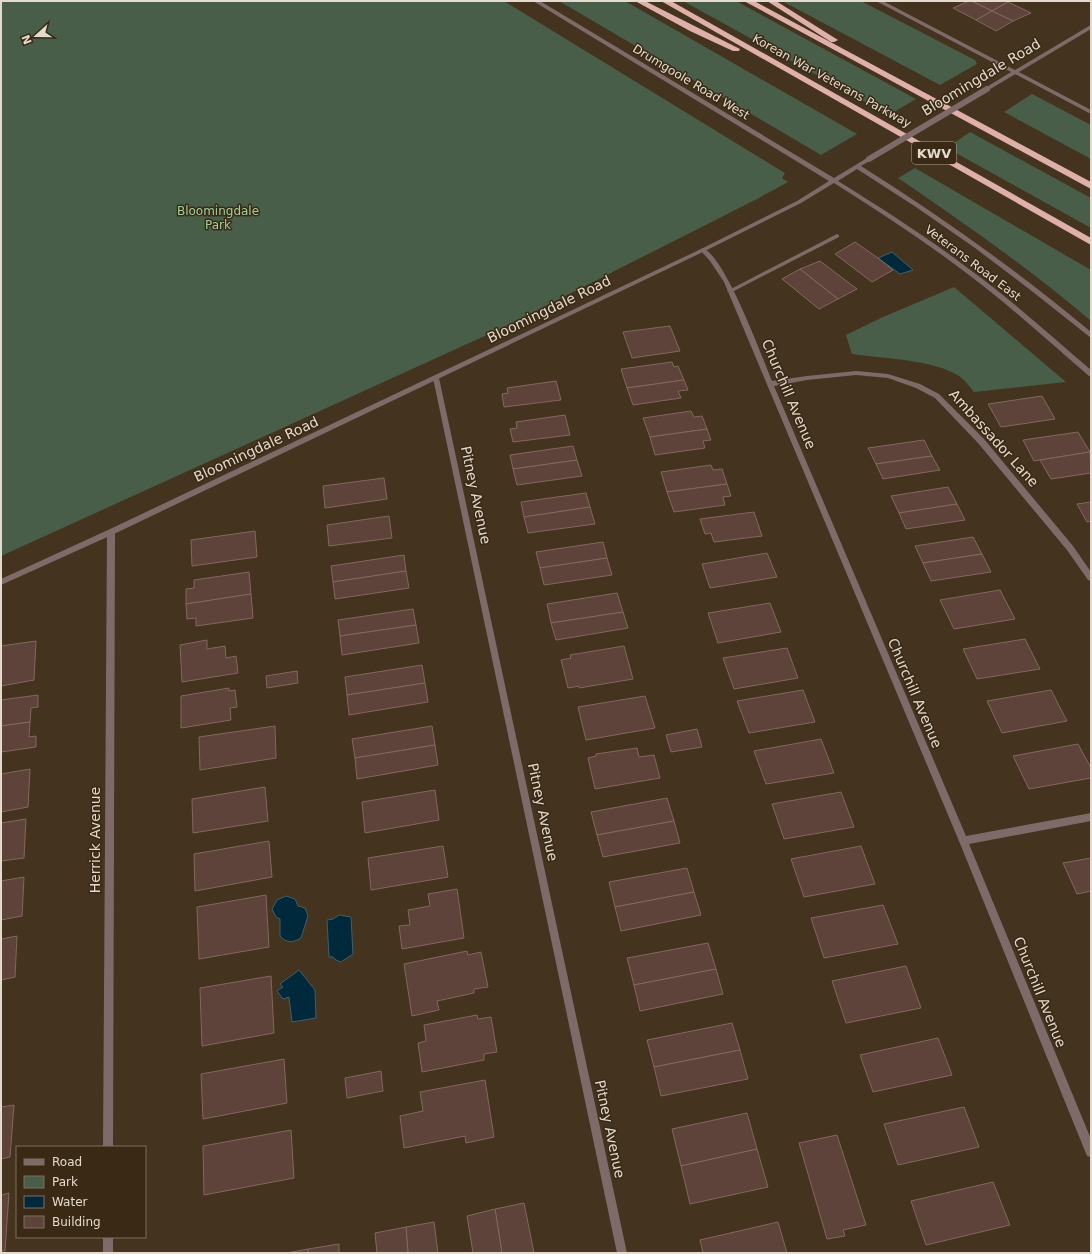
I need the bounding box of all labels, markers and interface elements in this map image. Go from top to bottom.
north arrow [16,16,56,56]
street label: Korean War Veterans Parkway [750,31,914,131]
text: N [19,33,35,46]
street label: Bloomingdale Road [919,35,1043,119]
street label: Drumgoole Road West [630,42,752,123]
road number: KWV [912,142,956,164]
park label: Bloomingdale Park [177,204,259,232]
street label: Veterans Road East [922,222,1024,304]
street label: Bloomingdale Road [485,272,613,346]
street label: Churchill Avenue [759,337,819,451]
street label: Ambassador Lane [946,386,1042,490]
street label: Bloomingdale Road [191,413,321,485]
street label: Pitney Avenue [458,445,494,545]
street label: Churchill Avenue [885,636,945,750]
street label: Pitney Avenue [525,762,561,862]
street label: Herrick Avenue [87,787,103,893]
street label: Churchill Avenue [1011,934,1069,1050]
street label: Pitney Avenue [592,1079,628,1179]
legend [16,1146,146,1238]
text: Road [52,1155,82,1169]
text: Park [52,1175,78,1189]
text: Water [52,1195,88,1209]
text: Building [52,1215,101,1229]

